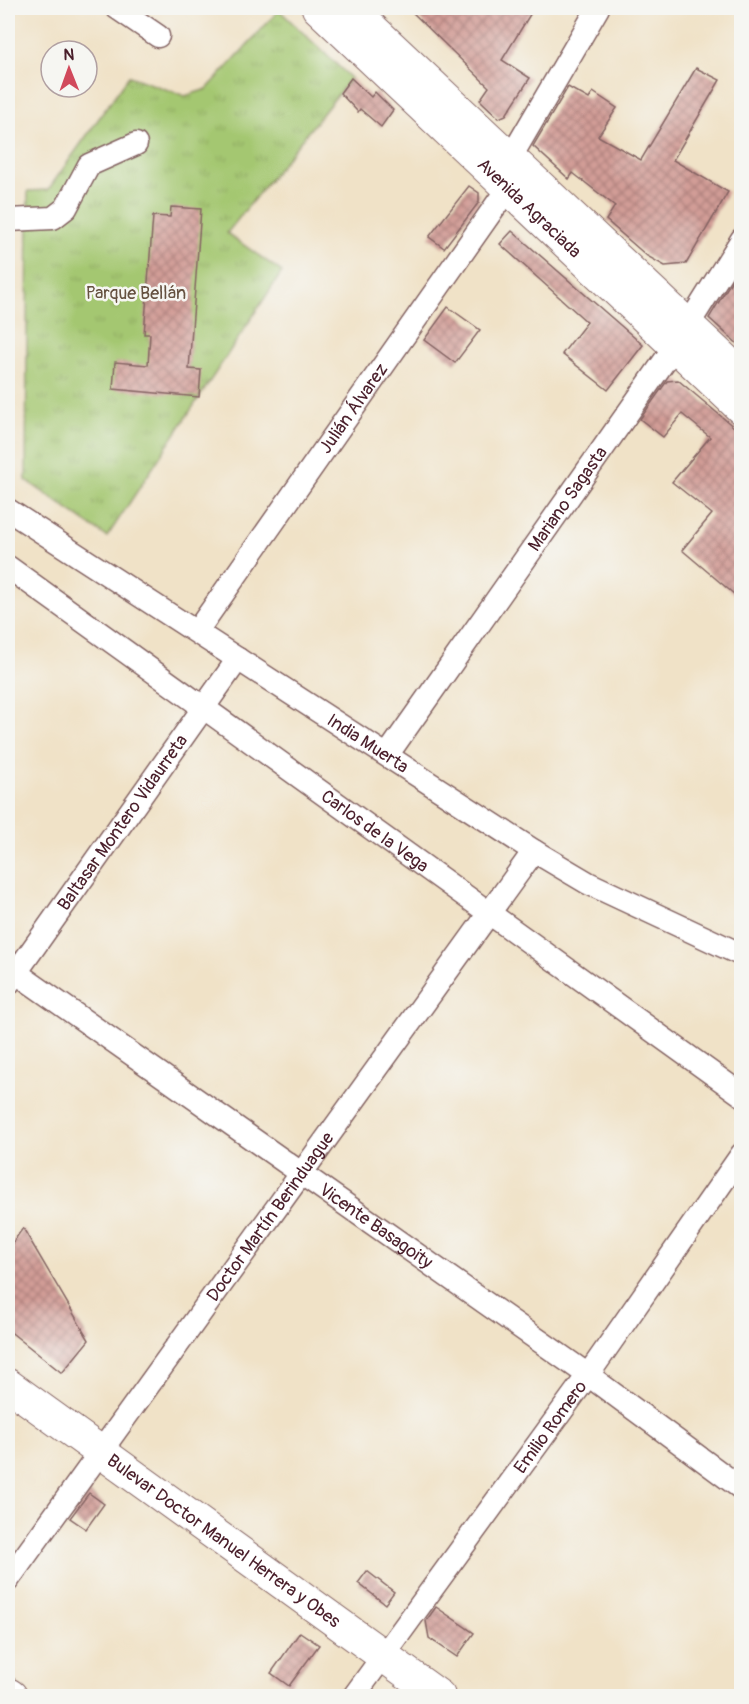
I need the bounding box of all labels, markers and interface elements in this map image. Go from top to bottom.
north arrow [39,39,99,99]
text: N [63,45,75,65]
street label: Avenida Agraciada [472,153,586,263]
park label: Parque Bellán [86,282,186,305]
street label: Julián Álvarez [314,359,393,458]
street label: Mariano Sagasta [523,442,612,556]
street label: India Muerta [323,709,413,778]
street label: Baltasar Montero Vidaurreta [52,730,193,915]
street label: Carlos de la Vega [317,784,433,877]
street label: Doctor Martín Berinduague [201,1127,339,1306]
street label: Vicente Basagoity [315,1178,438,1274]
street label: Emilio Romero [509,1375,592,1478]
street label: Bulevar Doctor Manuel Herrera y Obes [103,1449,345,1633]

